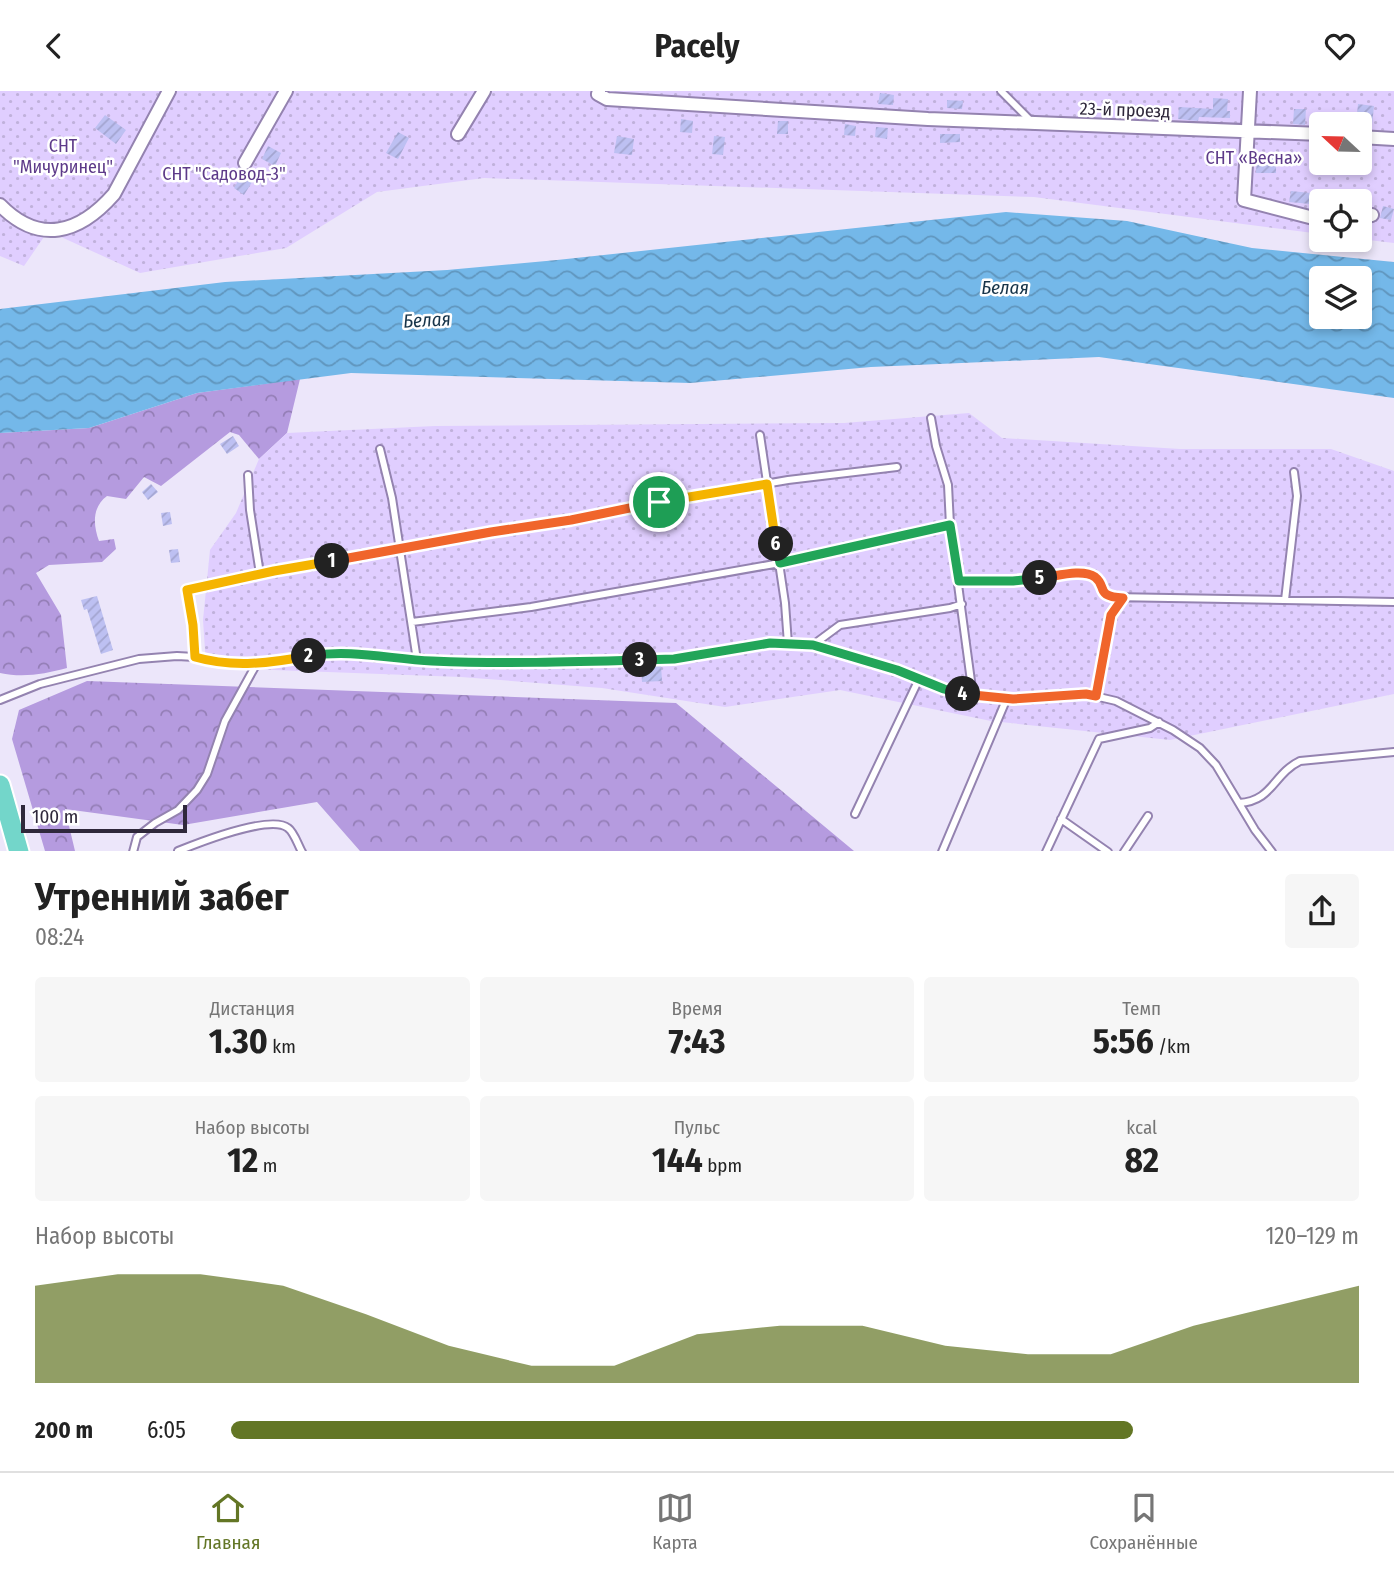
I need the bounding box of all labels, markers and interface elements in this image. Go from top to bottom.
icon: back [35,27,73,65]
text: Pacely [655,27,740,65]
icon: heart [1321,27,1359,65]
street label: 23-й проезд [1079,97,1171,123]
north arrow [1309,112,1372,175]
map controls [1309,112,1372,329]
park label: СНТ "Мичуринец" [13,135,113,178]
park label: СНТ «Весна» [1206,147,1302,169]
park label: СНТ "Садовод-3" [162,163,286,185]
button: locate [1309,189,1372,252]
button: layers [1309,266,1372,329]
water label: Белая [981,276,1029,299]
water label: Белая [403,307,451,333]
pin [629,472,689,532]
icon: arrive [640,483,678,521]
pin: 6 [758,526,794,561]
text: 6 [771,532,780,555]
pin: 1 [314,543,350,579]
text: 1 [327,549,336,572]
pin: 5 [1023,561,1058,595]
text: 5 [1035,566,1044,589]
pin: 2 [292,639,326,673]
pin: 3 [622,643,658,677]
text: 2 [304,644,313,667]
text: 3 [635,648,644,671]
pin: 4 [946,677,981,711]
text: 4 [958,682,967,705]
scale bar [21,803,187,834]
text: 100 m [32,805,78,828]
text: Утренний забег [35,874,289,920]
button: share [1285,874,1359,948]
text: 08:24 [35,923,84,951]
text: Дистанция [210,997,295,1020]
text: Время [672,997,722,1020]
text: Темп [1122,997,1161,1020]
text: 1.30 [209,1020,268,1062]
text: 7:43 [669,1020,725,1062]
text: 5:56 [1093,1020,1154,1062]
text: km [268,1035,296,1058]
text: /km [1154,1035,1191,1058]
text: Набор высоты [195,1116,310,1139]
text: Пульс [674,1116,720,1139]
text: kcal [1126,1116,1157,1139]
text: 12 [227,1139,258,1181]
text: 144 [652,1139,703,1181]
text: 82 [1124,1139,1159,1181]
text: m [258,1154,277,1177]
text: bpm [703,1154,742,1177]
text: Набор высоты [35,1222,174,1250]
text: 120–129 m [1265,1222,1359,1250]
text: 200 m [35,1416,93,1444]
text: 6:05 [147,1416,186,1444]
tab: Главная [196,1489,260,1554]
tab: Карта [652,1489,698,1554]
tab: Сохранённые [1090,1489,1198,1554]

